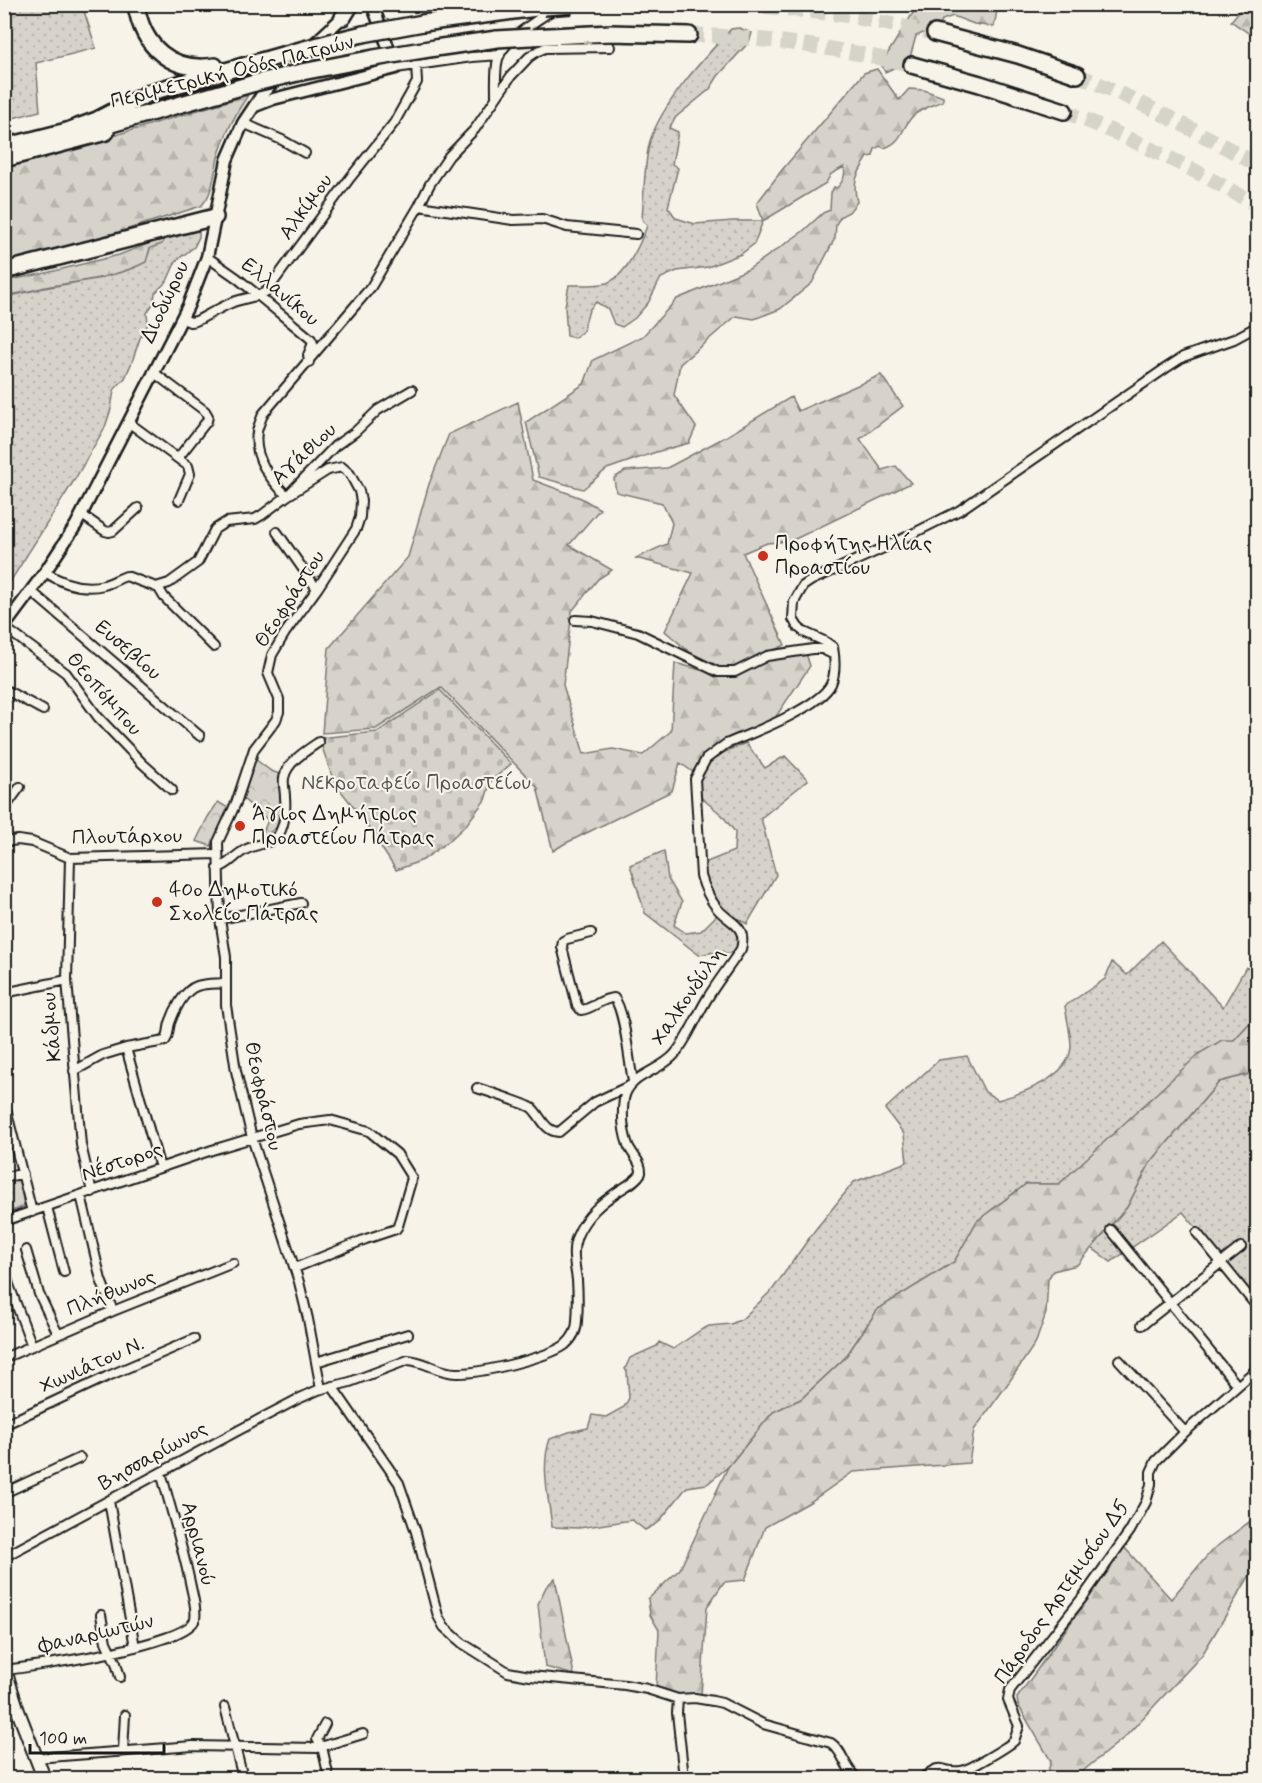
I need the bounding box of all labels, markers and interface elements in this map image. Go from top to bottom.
street label: Περιμετρική Οδός Πατρών [107,28,357,116]
street label: Αλκίμου [272,168,340,246]
street label: Ελλανίκου [235,251,325,333]
street label: Διοδώρου [134,256,196,348]
street label: Αγάθιου [265,416,343,492]
place label: Προφήτης Ηλίας Προαστίου [775,530,932,582]
street label: Θεοφράστου [248,545,332,653]
marker: Προφήτης Ηλίας Προαστίου [756,549,770,563]
street label: Ευσεβίου [89,613,167,687]
street label: Θεοπόμπου [60,646,148,742]
park label: Νεκροταφείο Προαστείου [301,769,531,797]
place label: Άγιος Δημήτριος Προαστείου Πάτρας [252,800,434,852]
marker: Άγιος Δημήτριος Προαστείου Πάτρας [233,819,247,833]
street label: Πλουτάρχου [72,822,182,852]
place label: 40ο Δημοτικό Σχολείο Πάτρας [169,876,318,928]
marker: 40ο Δημοτικό Σχολείο Πάτρας [150,895,164,909]
street label: Χαλκονδύλη [645,941,731,1051]
street label: Κάδμου [35,991,69,1063]
street label: Θεοφράστου [237,1039,289,1153]
street label: Νέστορος [78,1134,166,1189]
street label: Πλήθωνος [63,1263,159,1323]
street label: Χωνιάτου Ν. [35,1330,149,1400]
street label: Βησσαρίωνος [94,1415,212,1497]
street label: Πάροδος Αρτεμισίου Δ5 [988,1494,1136,1690]
street label: Αρριανού [174,1499,222,1589]
street label: Φαναριωτών [35,1607,156,1661]
scale bar [30,1717,164,1755]
text: 100 m [39,1727,87,1751]

